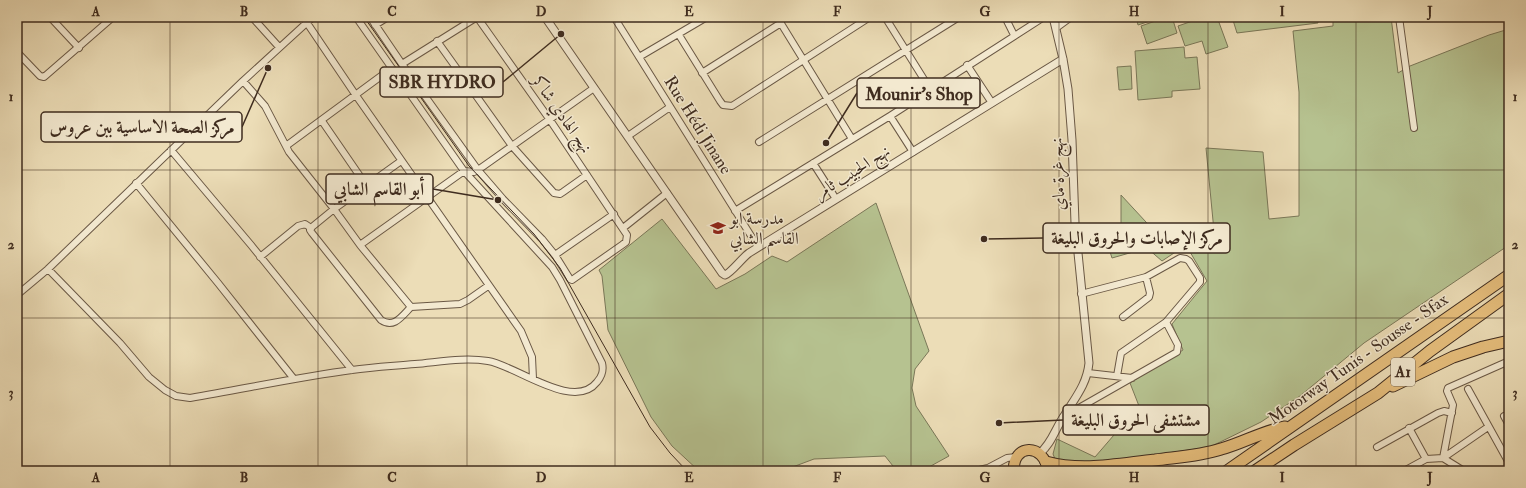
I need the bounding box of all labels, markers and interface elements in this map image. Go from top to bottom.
text: A [91,4,101,20]
text: B [240,4,248,20]
text: C [387,4,397,20]
text: D [536,4,547,20]
text: E [684,4,694,20]
text: F [833,4,842,20]
text: G [980,4,991,20]
text: H [1129,4,1140,20]
text: I [1279,4,1285,20]
text: J [1426,4,1433,21]
callout: SBR HYDRO [380,67,503,97]
street label: نهج الهادي شاكر [522,69,597,160]
text: SBR HYDRO [388,71,496,94]
street label: Rue Hédi Jinane [659,72,737,178]
callout: Mounir's Shop [857,78,980,108]
text: Mounir's Shop [864,83,973,106]
text: 1 [9,89,14,105]
text: 1 [1513,89,1518,105]
callout: مركز الصحة الاساسية ببن عروس [41,112,242,142]
text: مركز الصحة الاساسية ببن عروس [49,116,235,140]
street label: نهج غرة ماي [1046,137,1075,211]
street label: نهج الحبيب ثامر [810,140,897,208]
callout: أبو القاسم الشابي [326,174,433,204]
text: أبو القاسم الشابي [333,176,425,207]
place label: مدرسة ابو القاسم الشابي [728,208,799,255]
school or university icon: مدرسة ابو القاسم الشابي [709,219,727,237]
callout: مركز الإصابات والحروق البليغة [1043,223,1230,253]
text: مركز الإصابات والحروق البليغة [1051,227,1223,251]
text: 2 [8,237,15,253]
text: 2 [1512,237,1519,253]
street label: Motorway Tunis - Sousse - Sfax [1264,289,1453,430]
road number: A1 [1391,358,1415,386]
text: 3 [9,385,14,401]
text: 3 [1513,385,1518,401]
callout: مشتشفى الحروق البليغة [1063,405,1209,435]
text: مشتشفى الحروق البليغة [1071,409,1201,434]
text: A [91,470,101,486]
text: B [240,470,248,486]
text: C [387,470,397,486]
text: D [536,470,547,486]
text: E [684,470,694,486]
text: F [833,470,842,486]
text: G [980,470,991,486]
text: H [1129,470,1140,486]
text: I [1279,470,1285,486]
text: J [1426,470,1433,487]

